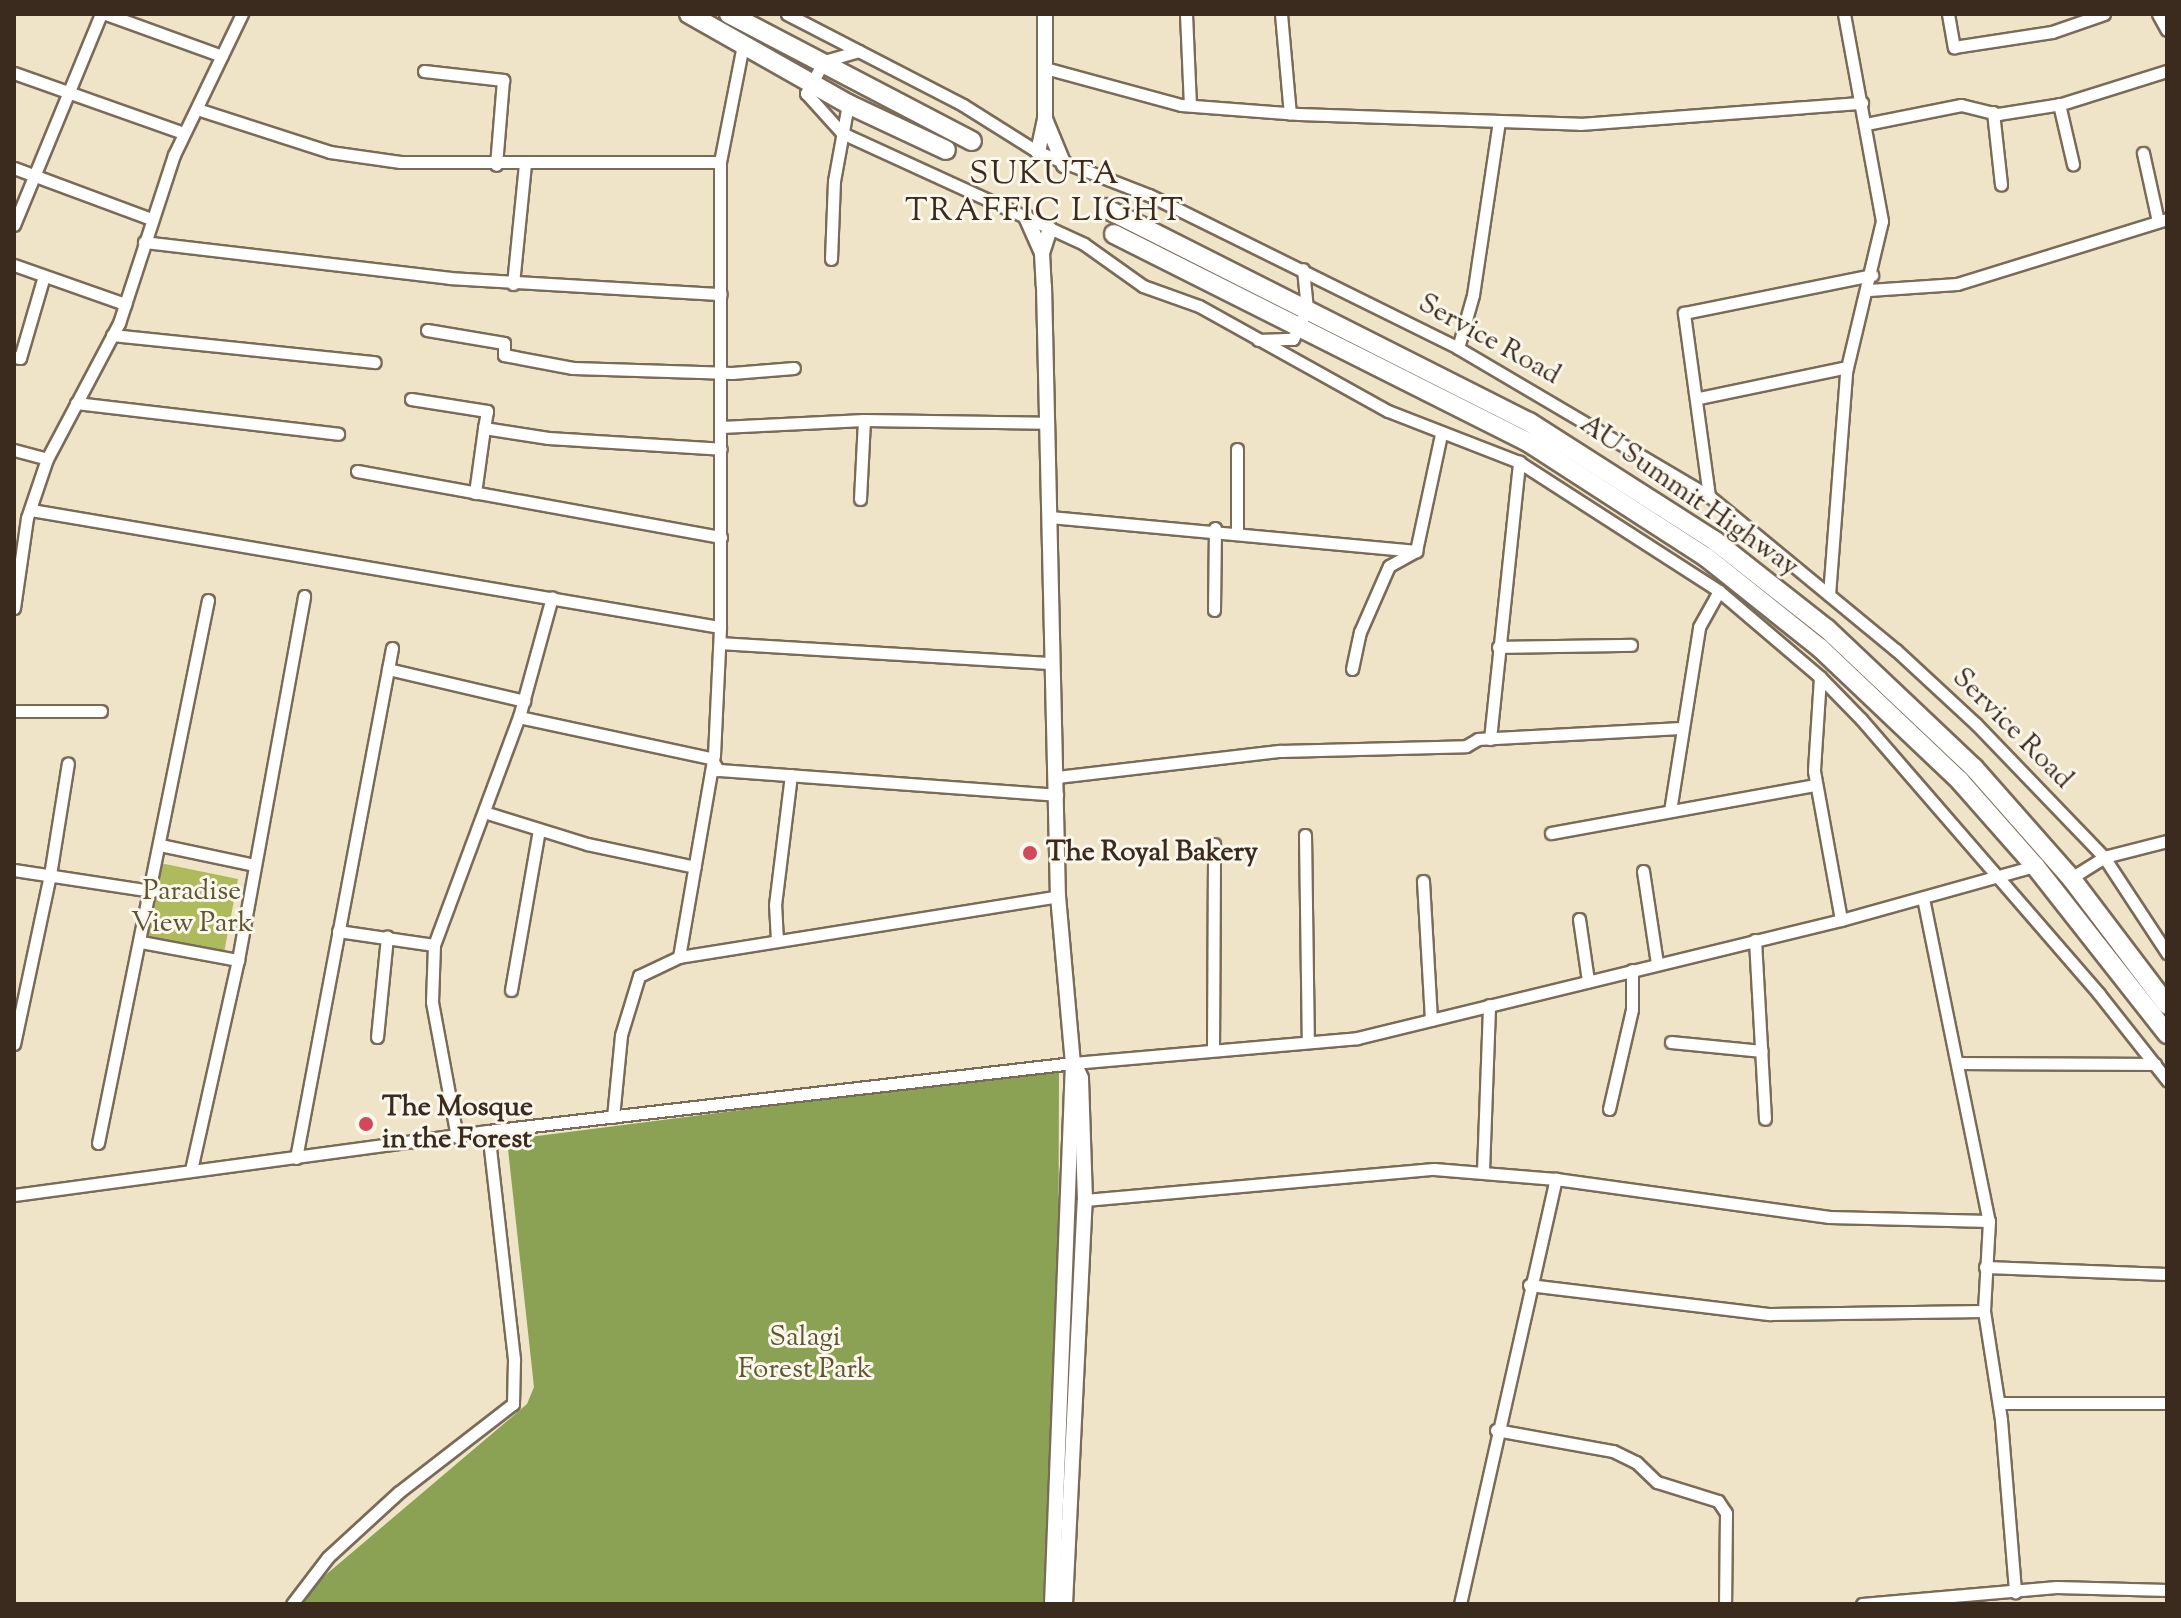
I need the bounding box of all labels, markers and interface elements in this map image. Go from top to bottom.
district label: SUKUTA TRAFFIC LIGHT [905,157,1185,232]
street label: Service Road [1412,287,1566,393]
street label: AU Summit Highway [1573,408,1805,584]
street label: Service Road [1945,662,2079,796]
place label: The Royal Bakery [1046,836,1258,870]
marker: The Royal Bakery [1021,844,1039,862]
park label: Paradise View Park [131,875,253,941]
place label: The Mosque in the Forest [382,1091,533,1157]
marker: The Mosque in the Forest [357,1115,375,1133]
park label: Salagi Forest Park [738,1321,872,1387]

